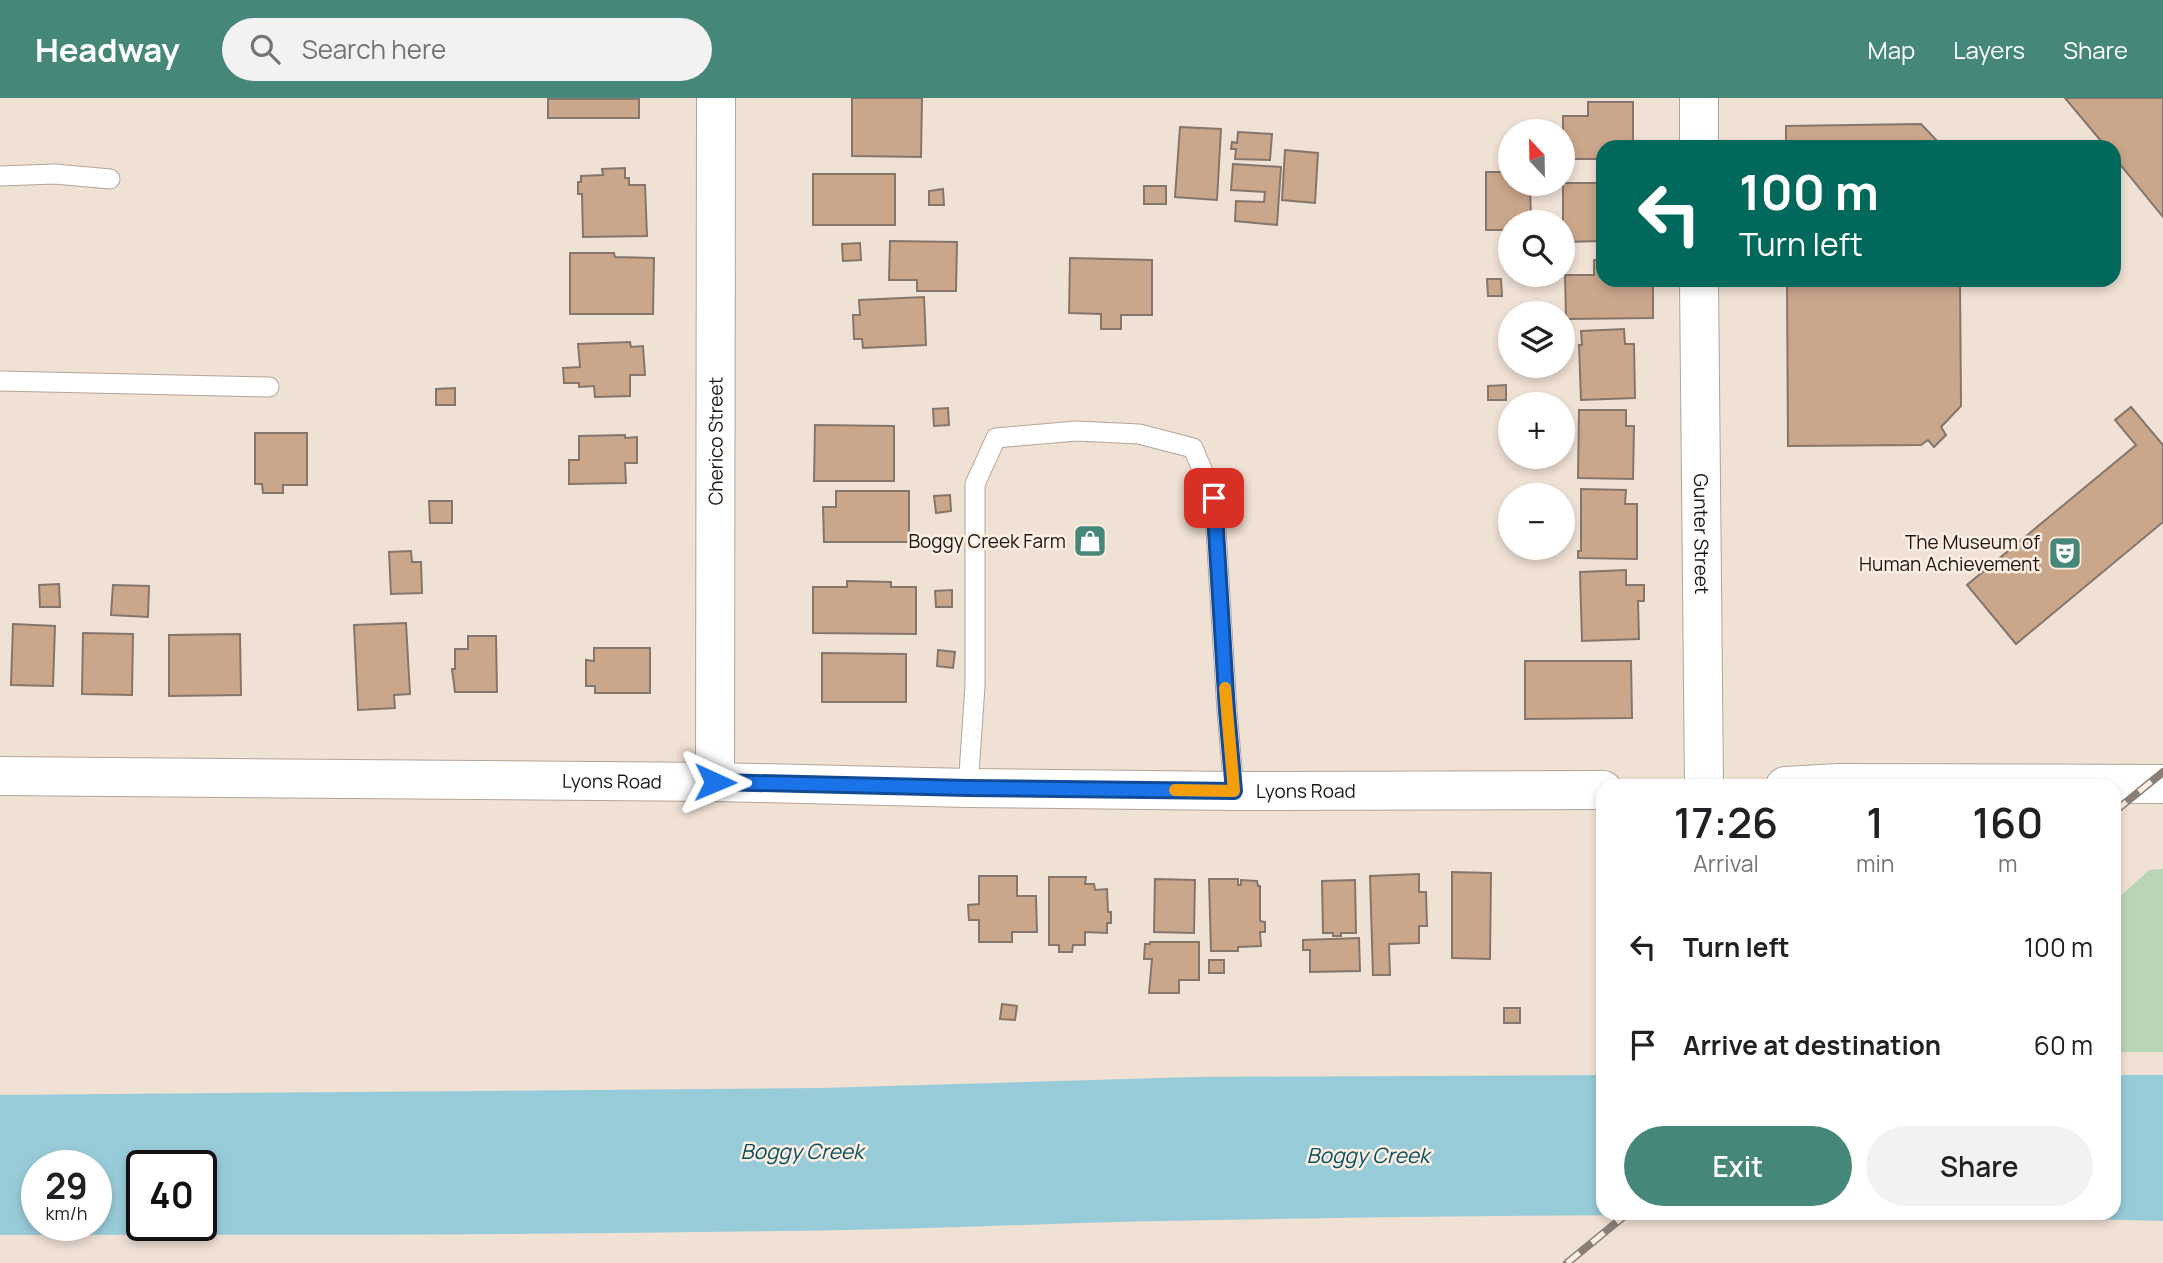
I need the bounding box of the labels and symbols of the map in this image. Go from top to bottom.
north arrow [1498,119,1575,196]
street label: Cherico Street [702,377,729,505]
pin [1184,468,1244,528]
street label: Gunter Street [1688,473,1715,595]
shop icon: Boggy Creek Farm [1071,522,1109,560]
place label: Boggy Creek Farm [908,528,1066,554]
place label: The Museum of Human Achievement [1859,529,2040,577]
theatre icon: The Museum of Human Achievement [2046,534,2084,572]
position arrow [678,745,752,819]
street label: Lyons Road [562,768,662,795]
street label: Lyons Road [1256,778,1356,804]
water label: Boggy Creek [741,1137,866,1165]
water label: Boggy Creek [1307,1141,1432,1169]
speed limit sign: 40 [126,1150,217,1241]

